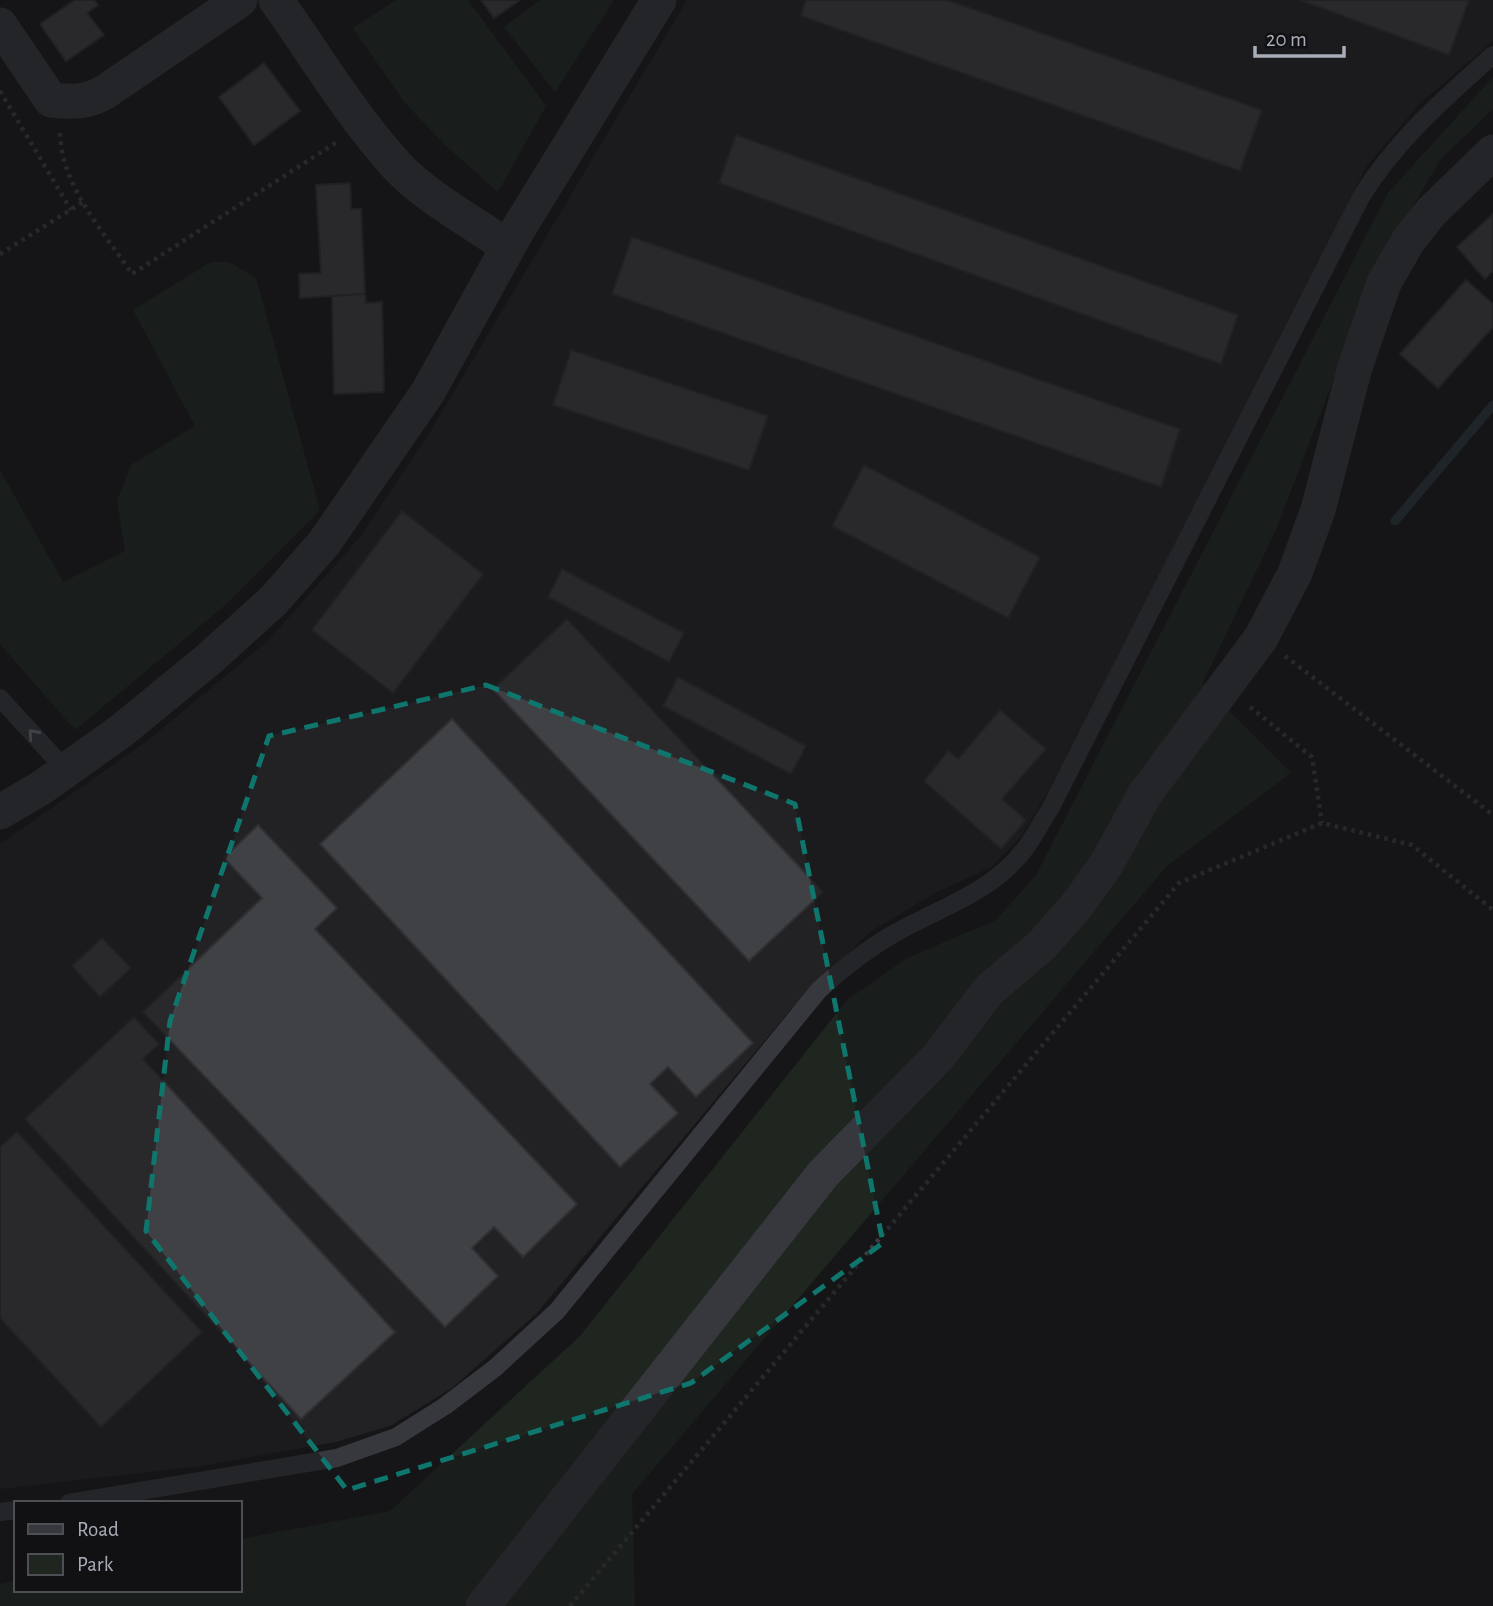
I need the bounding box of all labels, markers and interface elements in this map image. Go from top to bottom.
scale bar [1255,14,1344,58]
text: 20 m [1266,29,1307,50]
one-way arrow [29,729,41,742]
legend [14,1501,242,1592]
text: Road [77,1519,119,1540]
text: Park [77,1554,114,1575]

